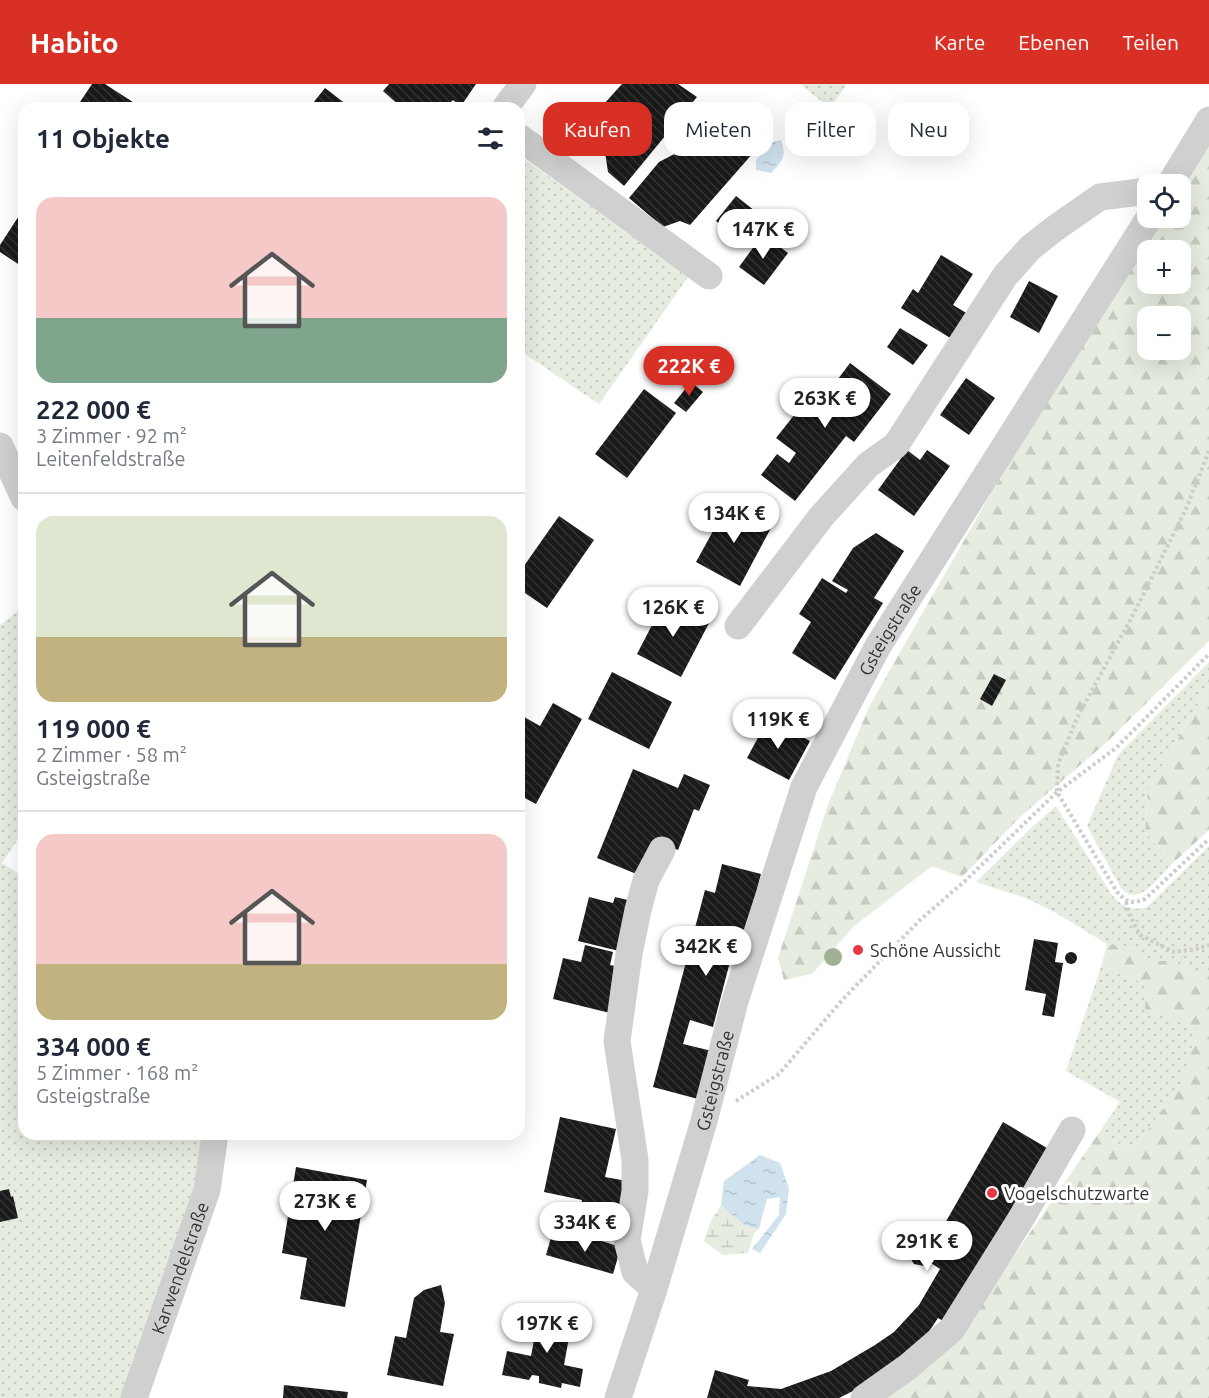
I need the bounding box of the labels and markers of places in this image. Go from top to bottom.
pin: 147K € [714,209,812,260]
pin: 222K € [640,346,738,397]
pin: 263K € [776,378,874,429]
pin: 134K € [685,493,783,544]
pin: 126K € [624,587,722,638]
pin: 119K € [729,699,827,750]
pin: 342K € [657,926,755,977]
place label: Schöne Aussicht [870,940,1001,960]
marker: Schöne Aussicht [851,943,865,957]
pin: 273K € [276,1181,374,1232]
place label: Vogelschutzwarte [1004,1183,1149,1203]
marker: Vogelschutzwarte [985,1186,999,1200]
pin: 334K € [536,1202,634,1253]
pin: 291K € [878,1221,976,1272]
pin: 197K € [498,1303,596,1354]

